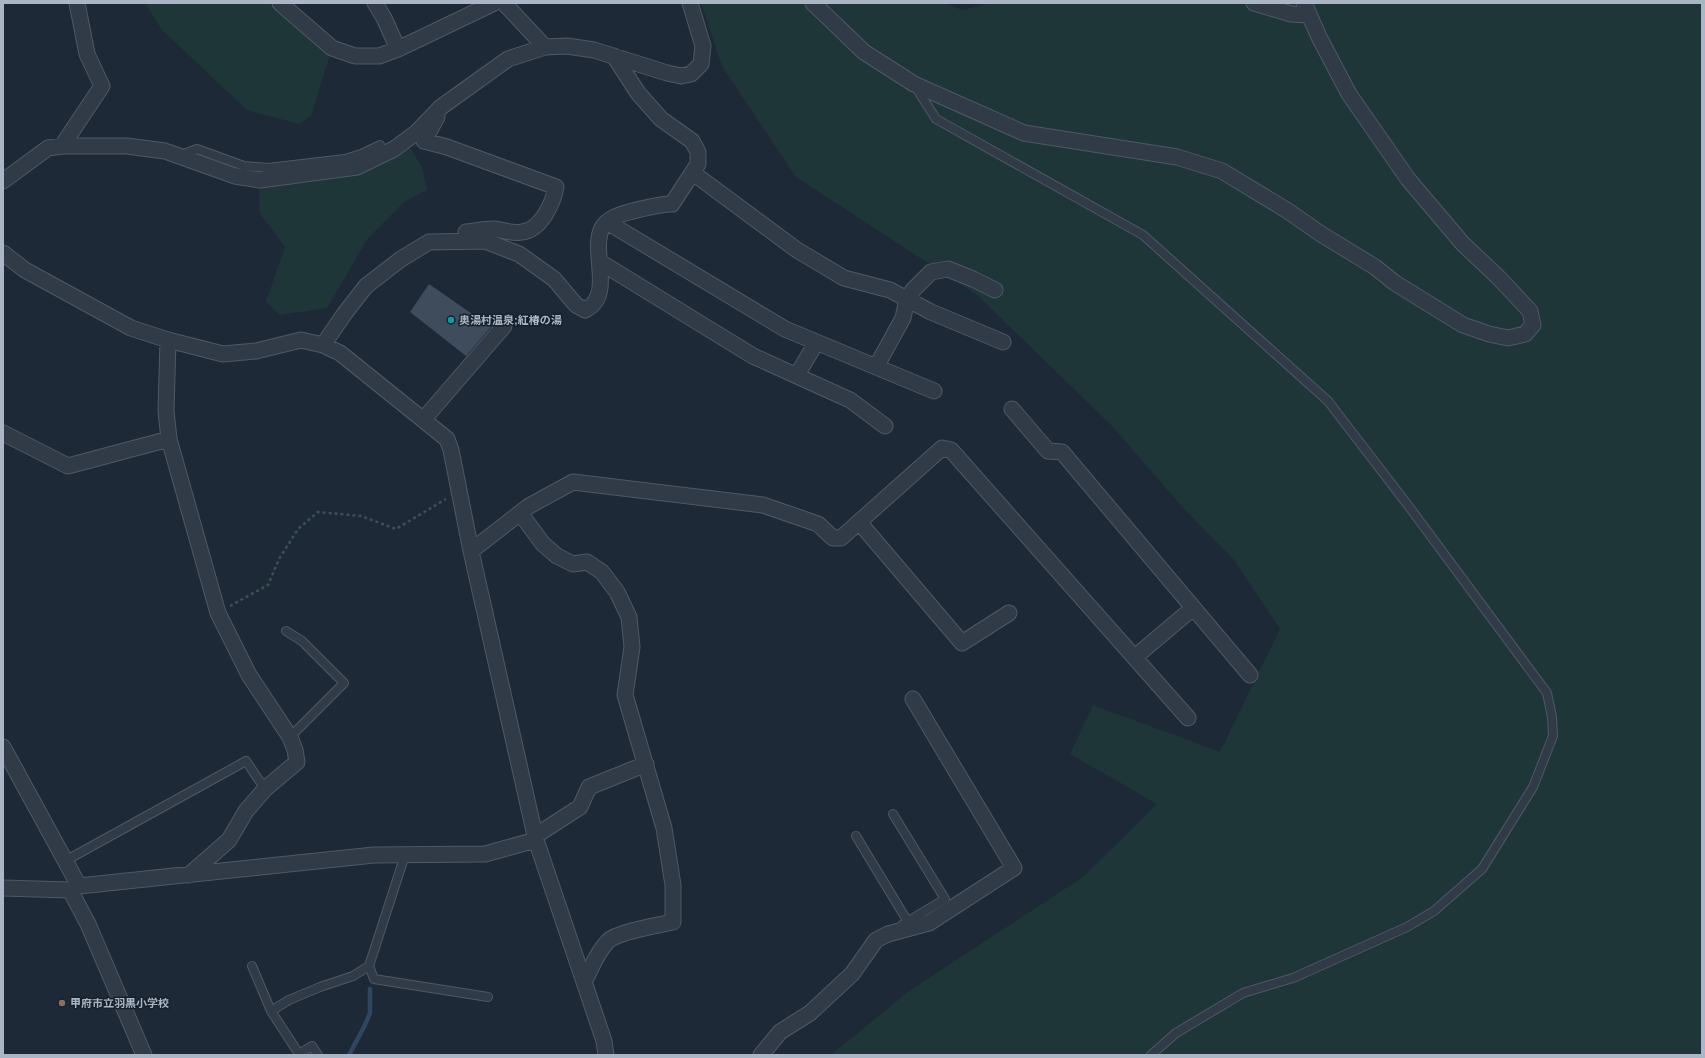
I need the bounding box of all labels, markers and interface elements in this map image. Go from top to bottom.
place label: 奥湯村温泉;紅椿の湯 [459,314,562,326]
marker: 奥湯村温泉;紅椿の湯 [446,315,456,325]
place label: 甲府市立羽黒小学校 [70,997,169,1009]
marker: 甲府市立羽黒小学校 [57,998,67,1008]

